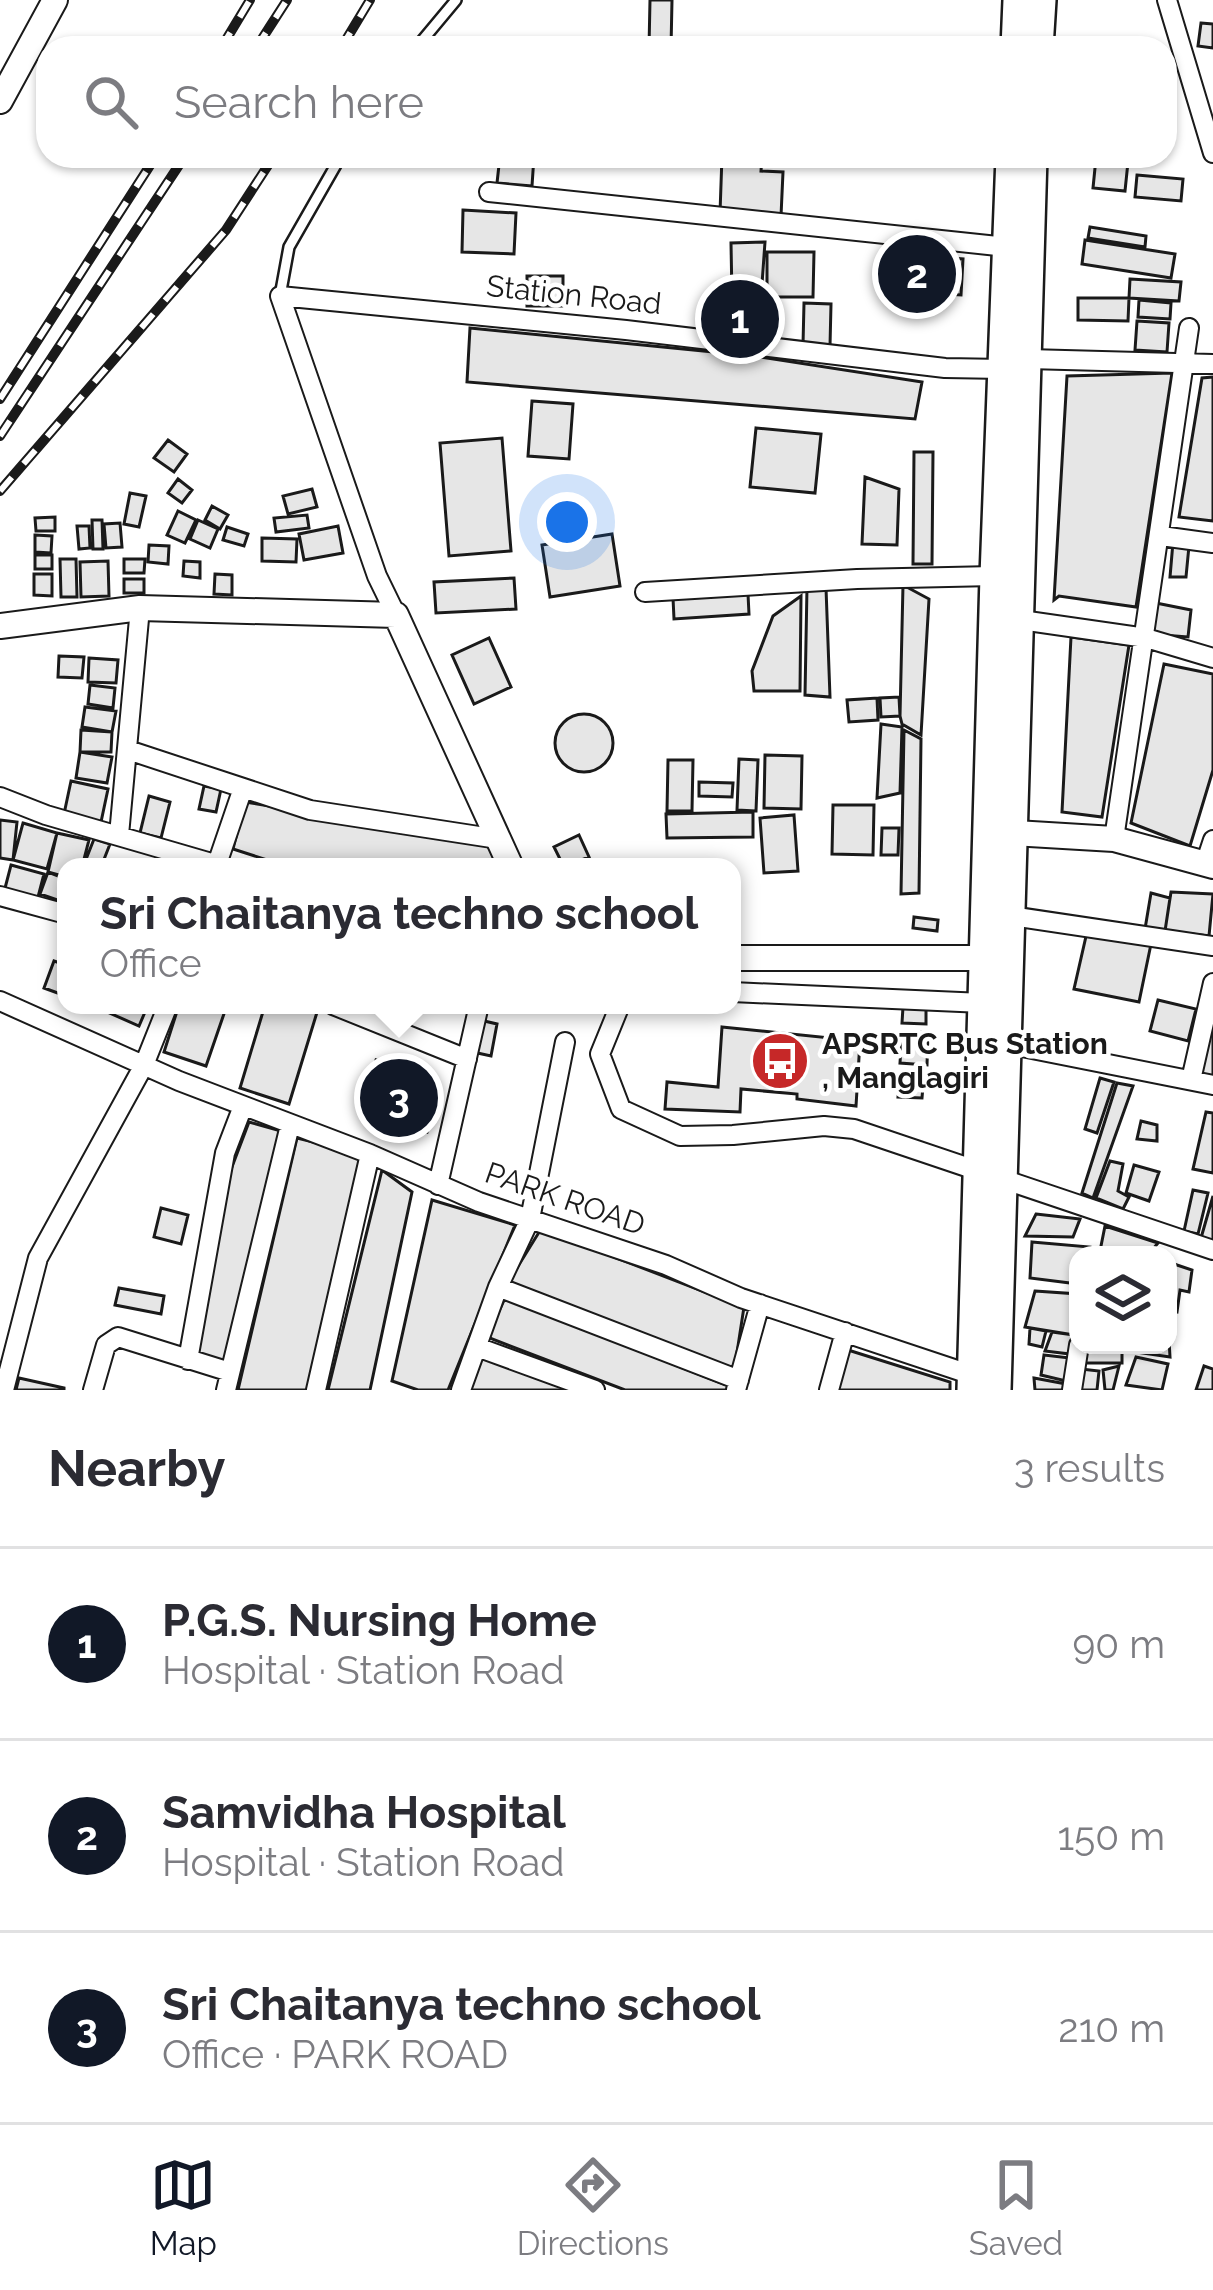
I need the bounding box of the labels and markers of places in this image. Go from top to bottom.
pin: 2 [878,229,956,319]
pin: 1 [701,274,779,364]
place label: APSRTC Bus Station , Manglagiri [822,1026,1108,1095]
bus stop icon: APSRTC Bus Station , Manglagiri [749,1030,811,1092]
pin: 3 [360,1053,438,1143]

